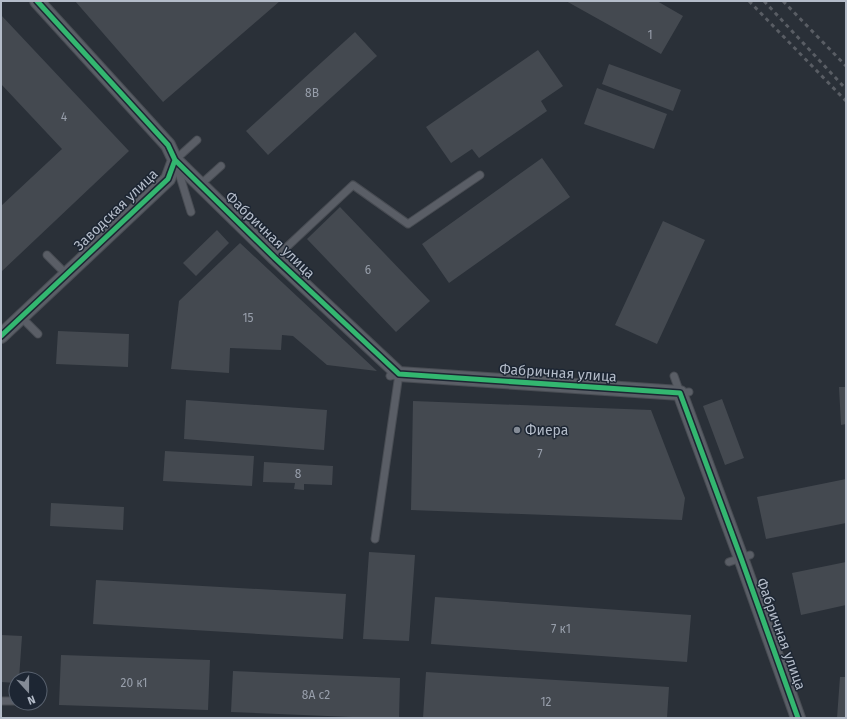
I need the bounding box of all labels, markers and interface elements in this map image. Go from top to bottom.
house number: 1 [647,28,653,42]
house number: 8В [305,86,319,100]
house number: 4 [61,110,68,124]
street label: Заводская улица [70,166,162,254]
street label: Фабричная улица [222,188,318,282]
house number: 6 [365,263,371,277]
house number: 15 [242,311,254,325]
street label: Фабричная улица [499,360,617,386]
place label: Фиера [525,422,568,439]
marker: Фиера [512,425,522,435]
house number: 7 [537,447,543,461]
house number: 8 [295,467,302,481]
street label: Фабричная улица [753,576,809,692]
house number: 7 к1 [551,622,571,636]
north arrow [8,671,48,711]
house number: 20 к1 [120,676,148,690]
house number: 8А с2 [302,688,330,702]
text: N [26,692,37,707]
house number: 12 [540,695,552,709]

